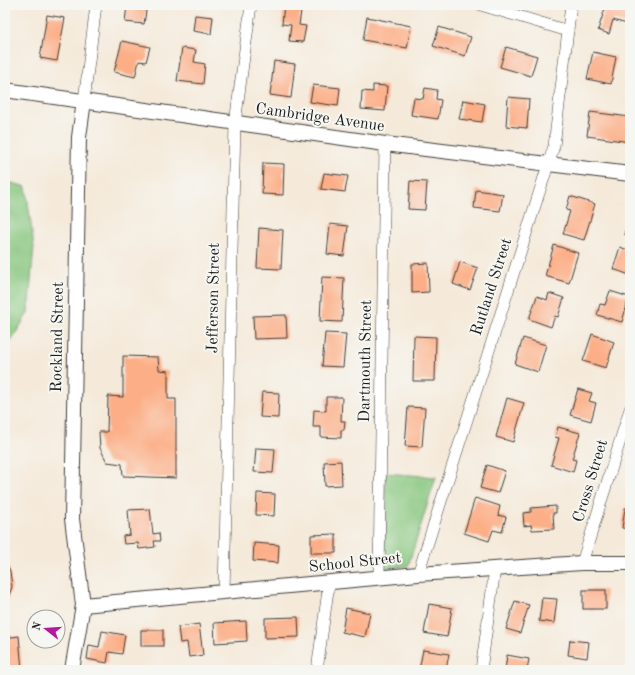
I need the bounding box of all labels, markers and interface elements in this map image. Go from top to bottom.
street label: Cambridge Avenue [254,101,386,135]
street label: Rutland Street [469,236,515,338]
street label: Jefferson Street [205,242,223,354]
street label: Rockland Street [49,281,67,393]
street label: Dartmouth Street [357,299,375,423]
street label: Cross Street [571,437,611,524]
street label: School Street [308,550,402,576]
north arrow [26,609,66,649]
text: N [31,620,45,632]

